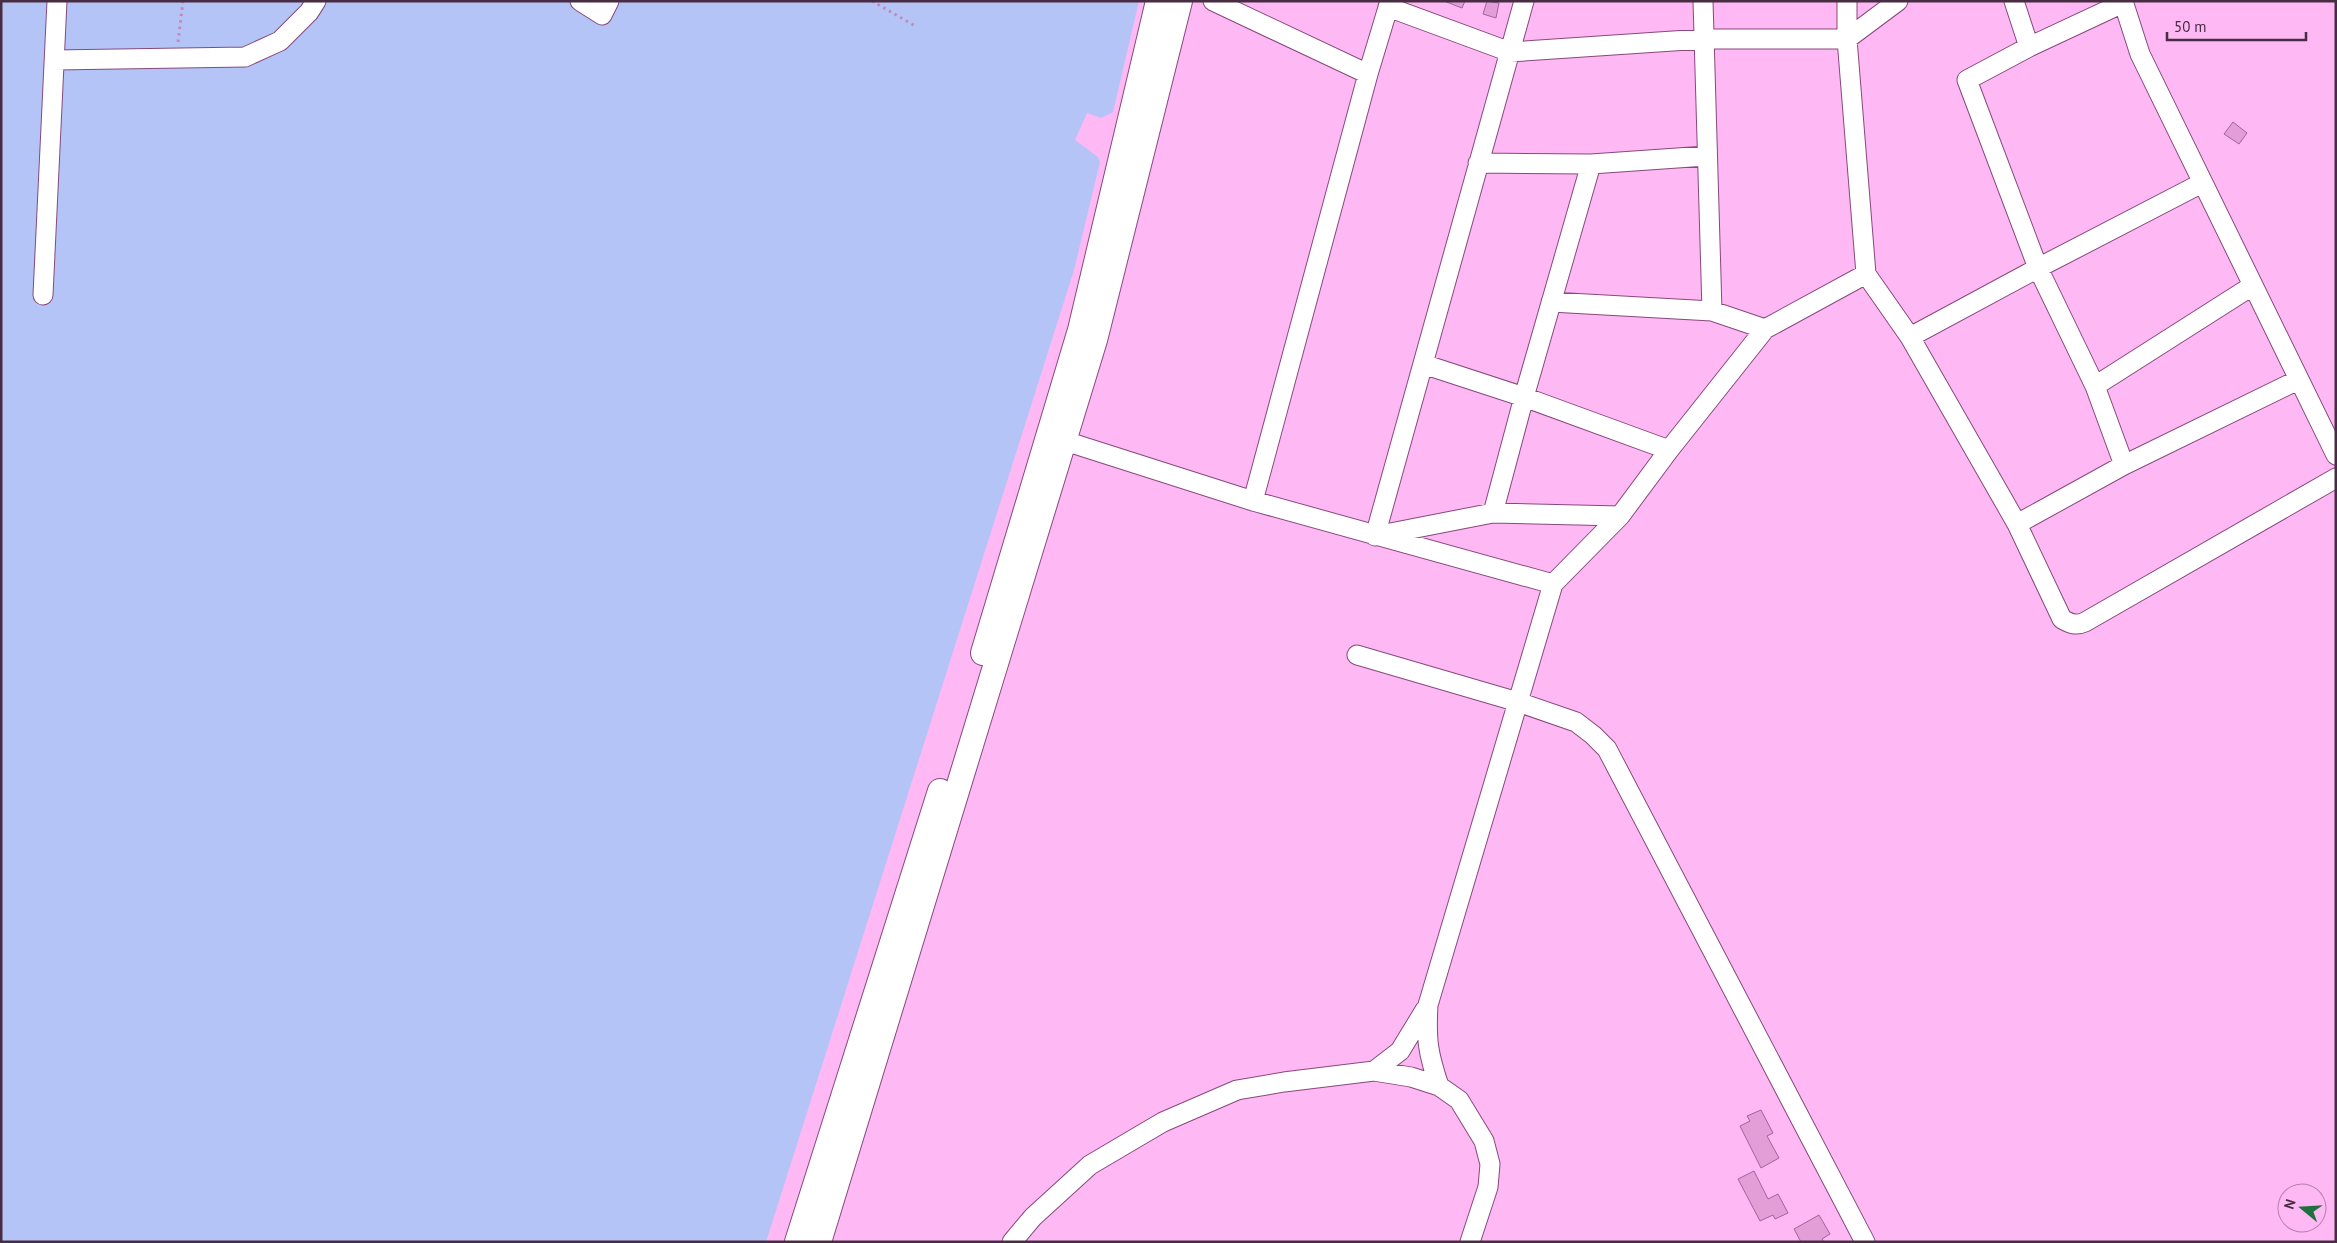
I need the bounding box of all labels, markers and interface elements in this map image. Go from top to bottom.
scale bar [2167,10,2306,42]
text: 50 m [2174,17,2207,36]
north arrow [2277,1183,2327,1233]
text: N [2280,1197,2300,1211]

